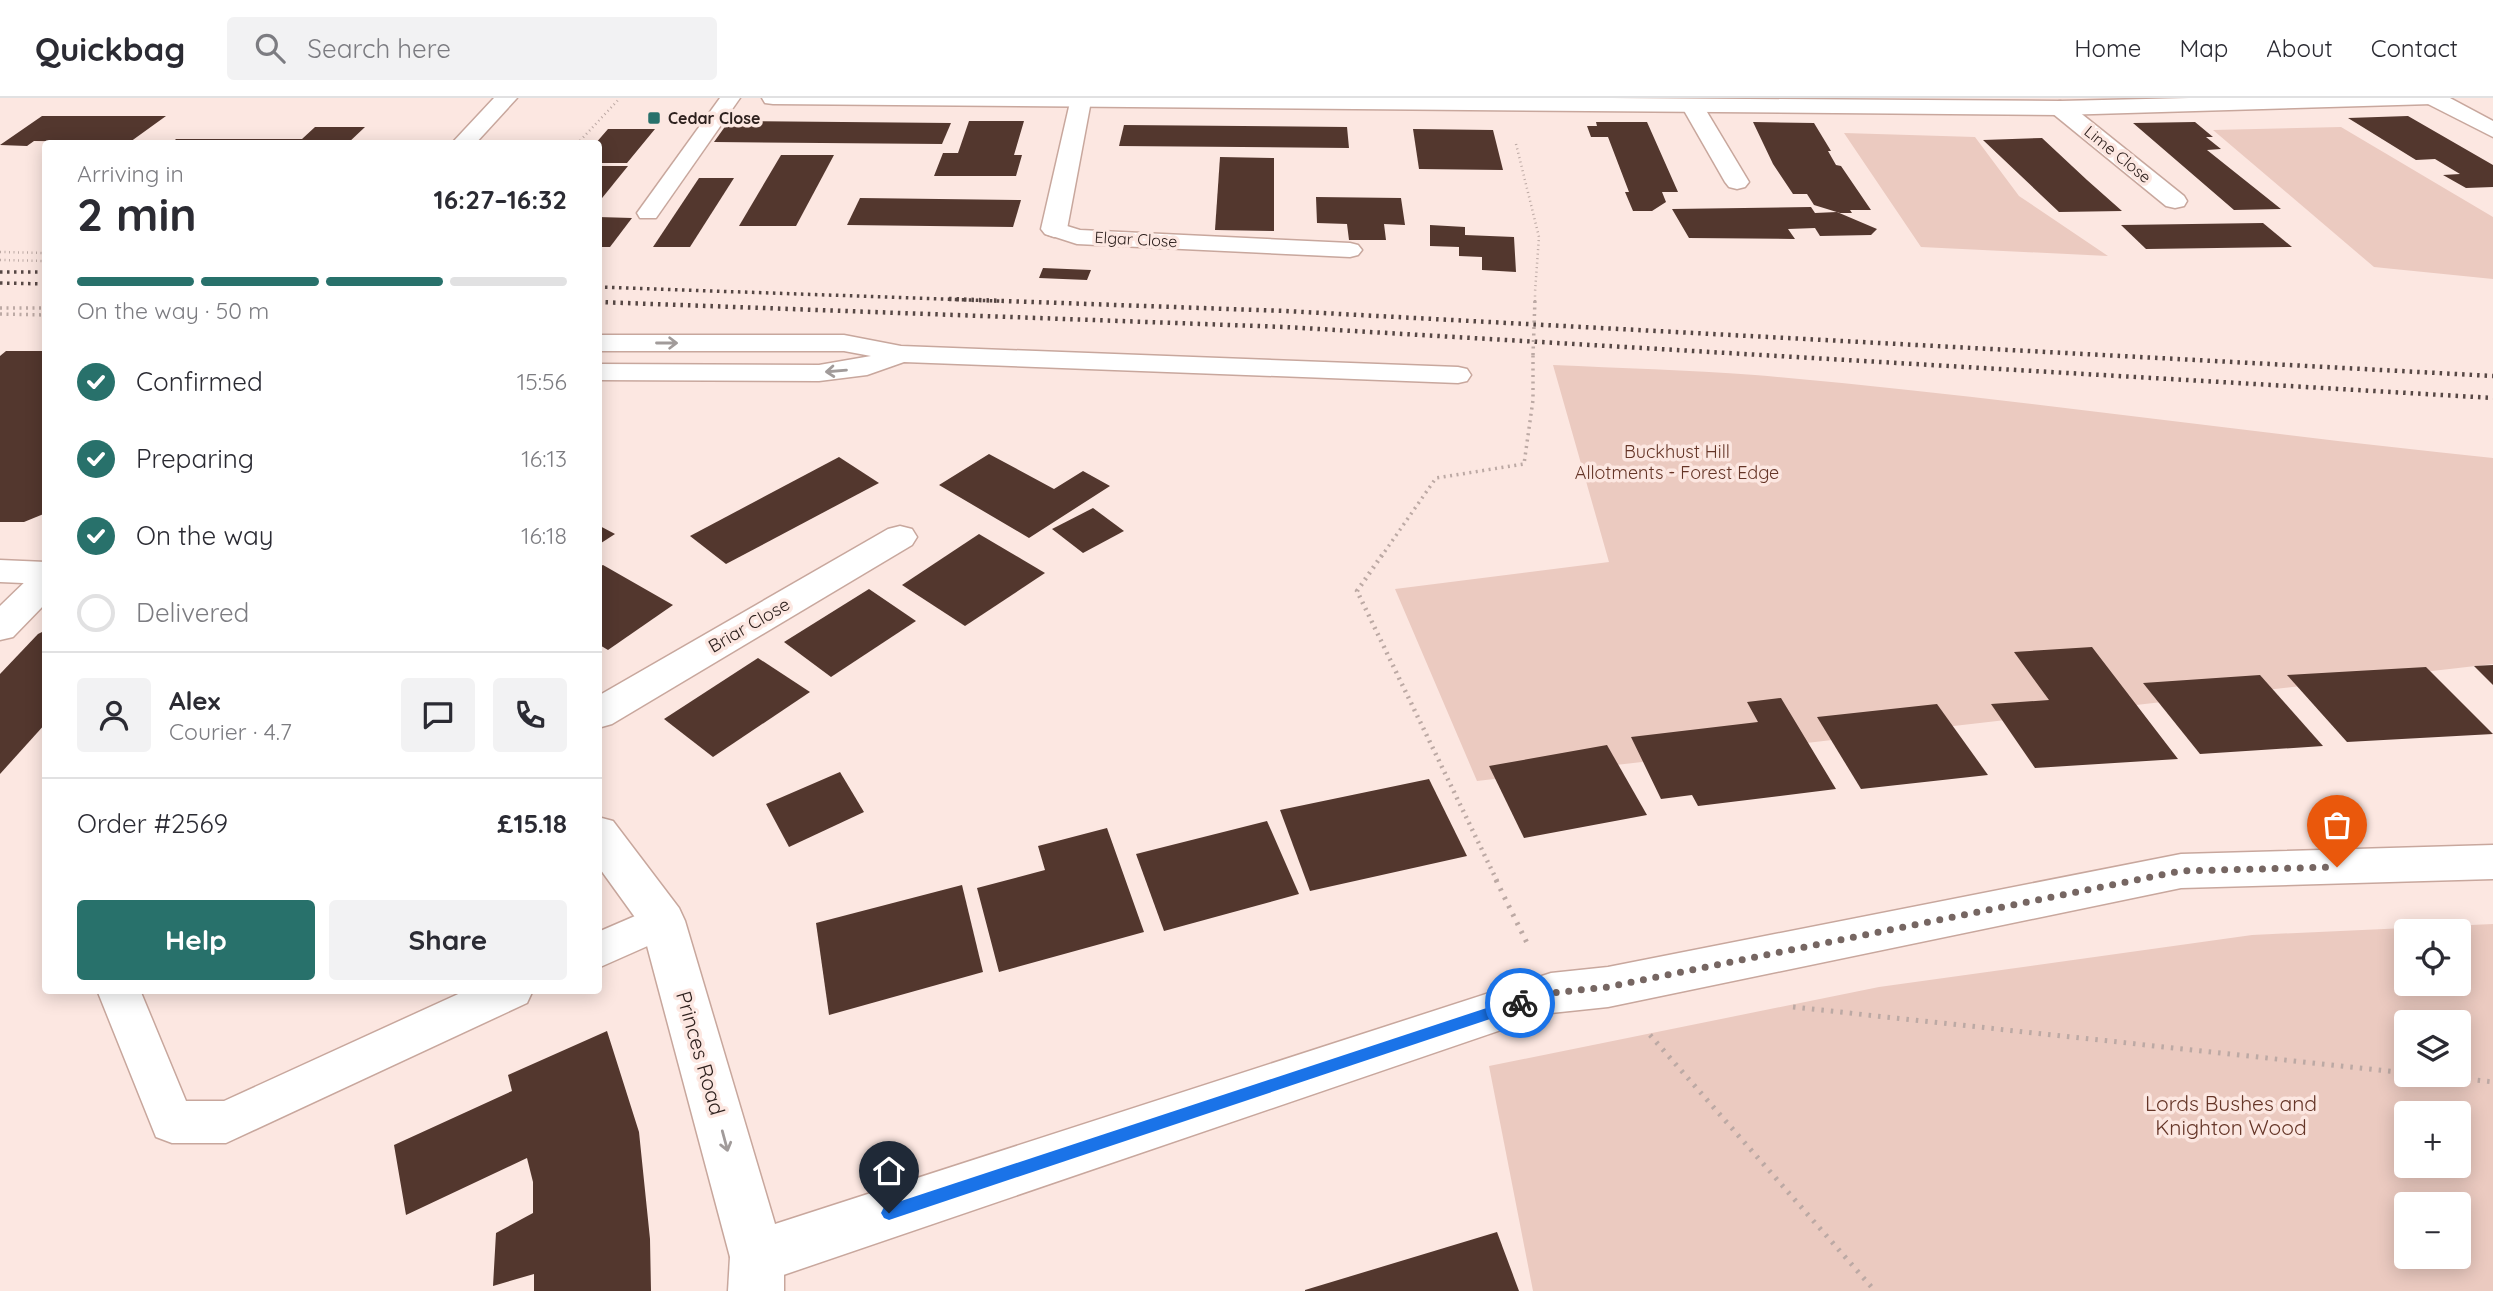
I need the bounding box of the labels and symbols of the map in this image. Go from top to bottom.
place label: Cedar Close [668,108,760,128]
marker: Cedar Close [646,110,662,126]
street label: Lime Close [2081,121,2155,187]
street label: Elgar Close [1094,227,1178,251]
one-way arrow [655,336,678,350]
one-way arrow [825,365,847,378]
park label: Buckhust Hill Allotments - Forest Edge [1575,440,1779,484]
street label: Briar Close [704,592,794,658]
pin [2307,795,2367,867]
courier [1485,968,1555,1038]
street label: Princes Road [671,988,731,1118]
park label: Lords Bushes and Knighton Wood [2145,1090,2317,1140]
one-way arrow [720,1130,733,1152]
pin [859,1141,919,1213]

